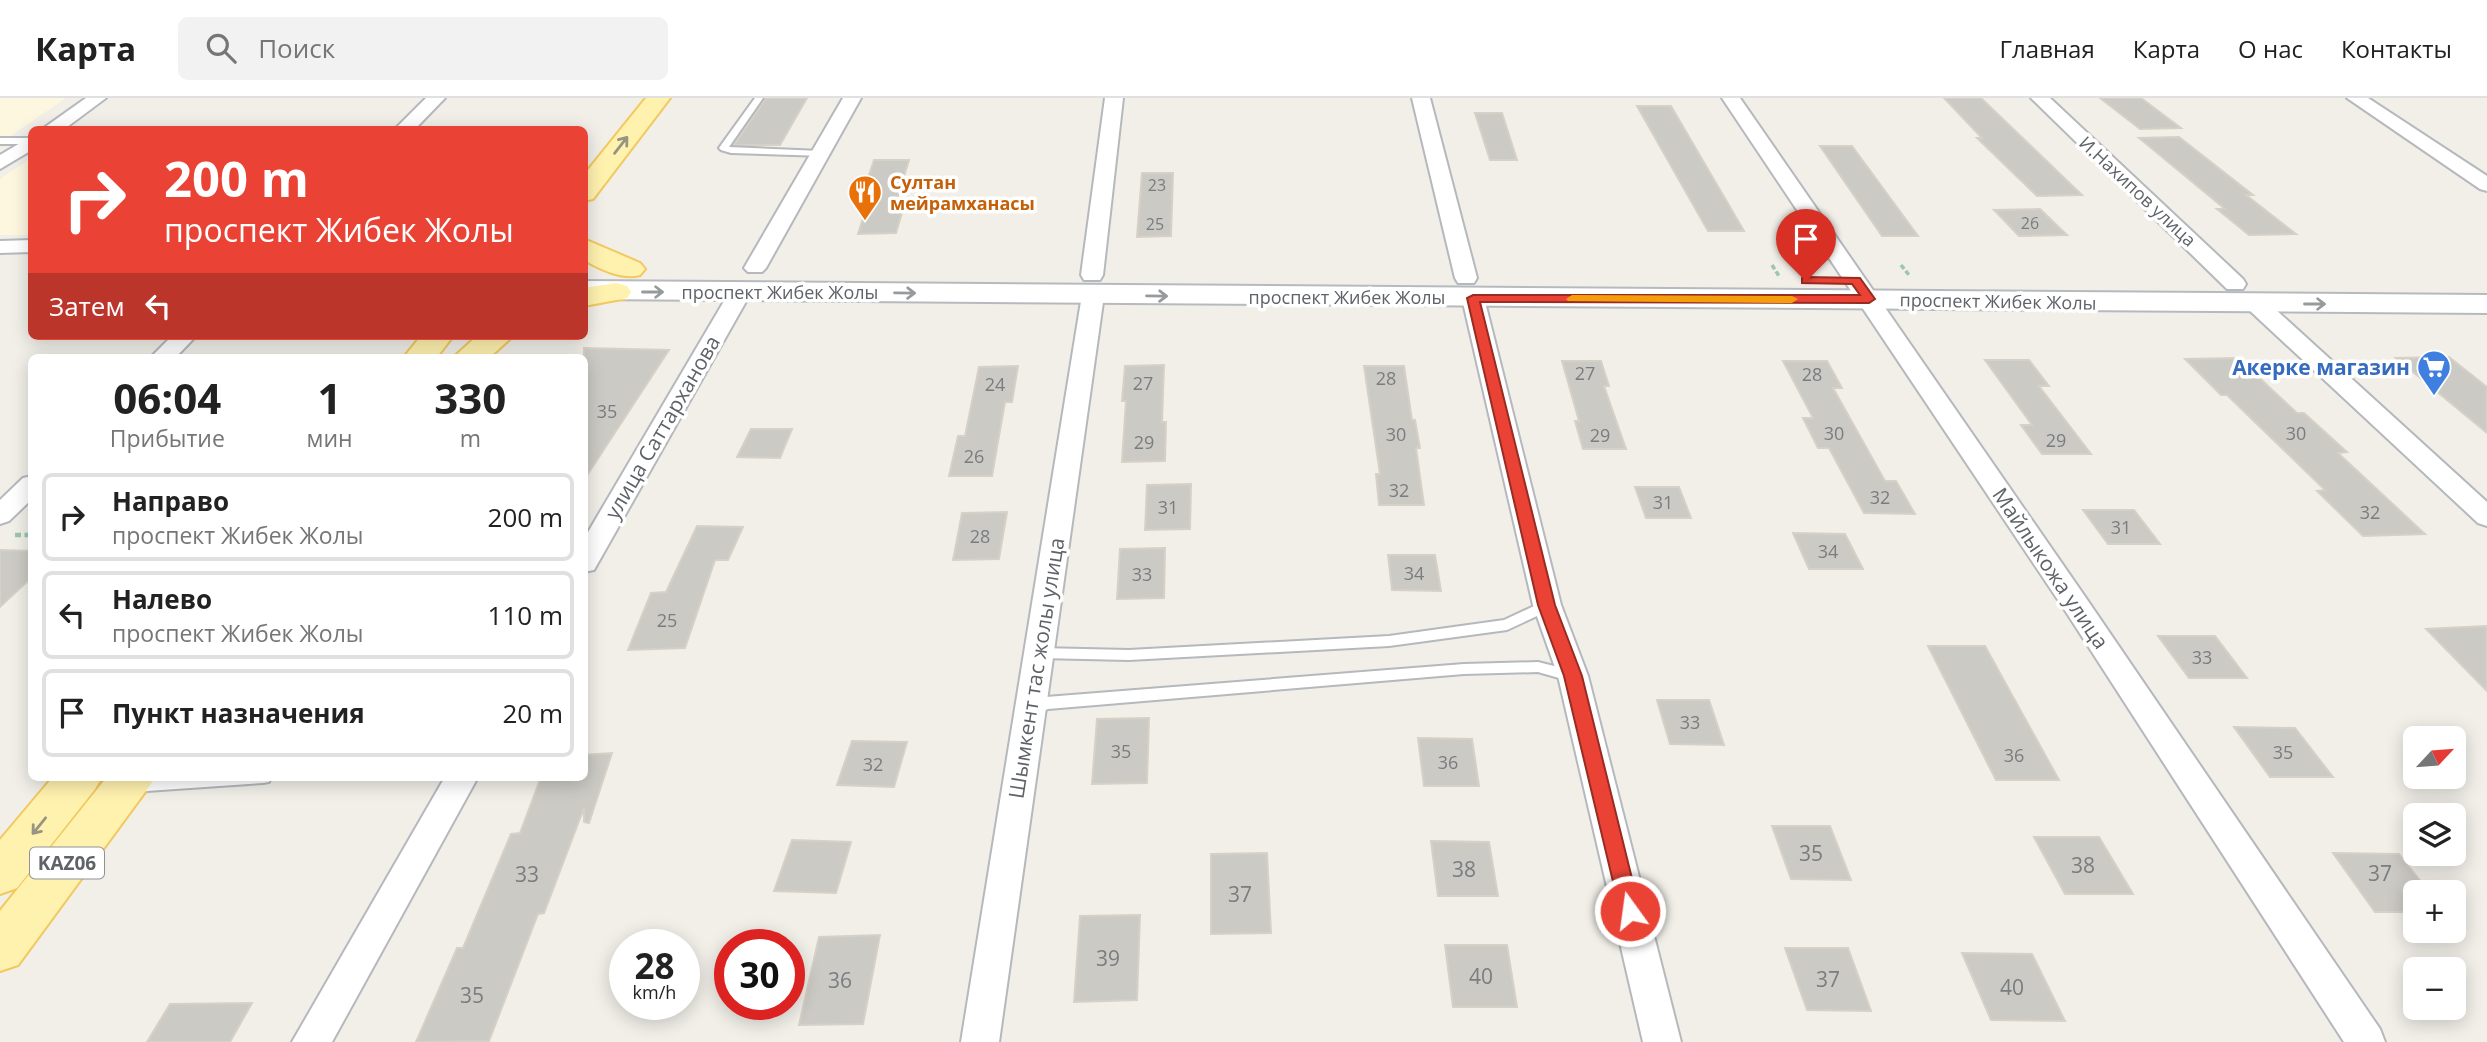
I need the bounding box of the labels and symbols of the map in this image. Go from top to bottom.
street label: И.Нахипов улица [2074,131,2202,251]
one-way arrow [614,137,629,155]
place label: Султан мейрамханасы [890,170,1035,215]
restaurant icon: Султан мейрамханасы [846,173,884,222]
house number: 23 [1148,174,1166,196]
pin [1776,209,1836,281]
house number: 26 [2021,212,2039,234]
house number: 25 [1146,213,1164,235]
street label: проспект Жибек Жолы [682,280,878,304]
one-way arrow [641,285,664,299]
street label: проспект Жибек Жолы [1249,285,1445,309]
one-way arrow [893,286,916,300]
street label: проспект Жибек Жолы [1899,287,2097,315]
one-way arrow [1145,289,1168,303]
one-way arrow [2303,297,2326,311]
street label: улица Саттарханова [598,330,726,524]
supermarket icon: Акерке магазин [2415,348,2453,397]
place label: Акерке магазин [2232,353,2410,381]
house number: 27 [1575,361,1595,385]
house number: 28 [1802,362,1822,386]
house number: 28 [1376,366,1396,390]
house number: 27 [1133,371,1153,395]
house number: 24 [985,372,1005,396]
house number: 35 [597,399,617,423]
house number: 30 [1824,421,1844,445]
house number: 30 [2286,421,2306,445]
house number: 30 [1386,422,1406,446]
house number: 29 [1590,423,1610,447]
house number: 29 [2046,428,2066,452]
house number: 29 [1134,430,1154,454]
house number: 26 [964,444,984,468]
house number: 32 [1389,478,1409,502]
street label: Майлыкожа улица [1987,482,2115,654]
house number: 32 [1870,485,1890,509]
house number: 31 [1653,490,1673,514]
house number: 31 [1158,495,1178,519]
house number: 32 [2360,500,2380,524]
house number: 31 [2111,515,2131,539]
house number: 28 [970,524,990,548]
street label: Шымкент тас жолы улица [1002,535,1070,801]
house number: 34 [1818,539,1838,563]
house number: 34 [1404,561,1424,585]
house number: 33 [1132,562,1152,586]
house number: 25 [657,608,677,632]
house number: 33 [2192,645,2212,669]
house number: 33 [1680,710,1700,734]
north arrow [2403,726,2466,789]
house number: 35 [1111,739,1131,763]
house number: 35 [2273,740,2293,764]
house number: 36 [2004,743,2024,767]
house number: 36 [1438,750,1458,774]
house number: 32 [863,752,883,776]
one-way arrow [31,817,46,835]
house number: 35 [1799,839,1823,867]
road number: KАZ06 [30,848,104,878]
house number: 38 [2071,851,2095,879]
house number: 38 [1452,855,1476,883]
house number: 37 [2368,859,2392,887]
house number: 33 [515,860,539,888]
position arrow [1593,874,1667,948]
house number: 37 [1228,880,1252,908]
speed limit sign: 30 [714,929,805,1020]
house number: 39 [1096,944,1120,972]
house number: 40 [1469,962,1493,990]
house number: 37 [1816,965,1840,993]
house number: 36 [828,966,852,994]
house number: 40 [2000,973,2024,1001]
house number: 35 [460,981,484,1009]

